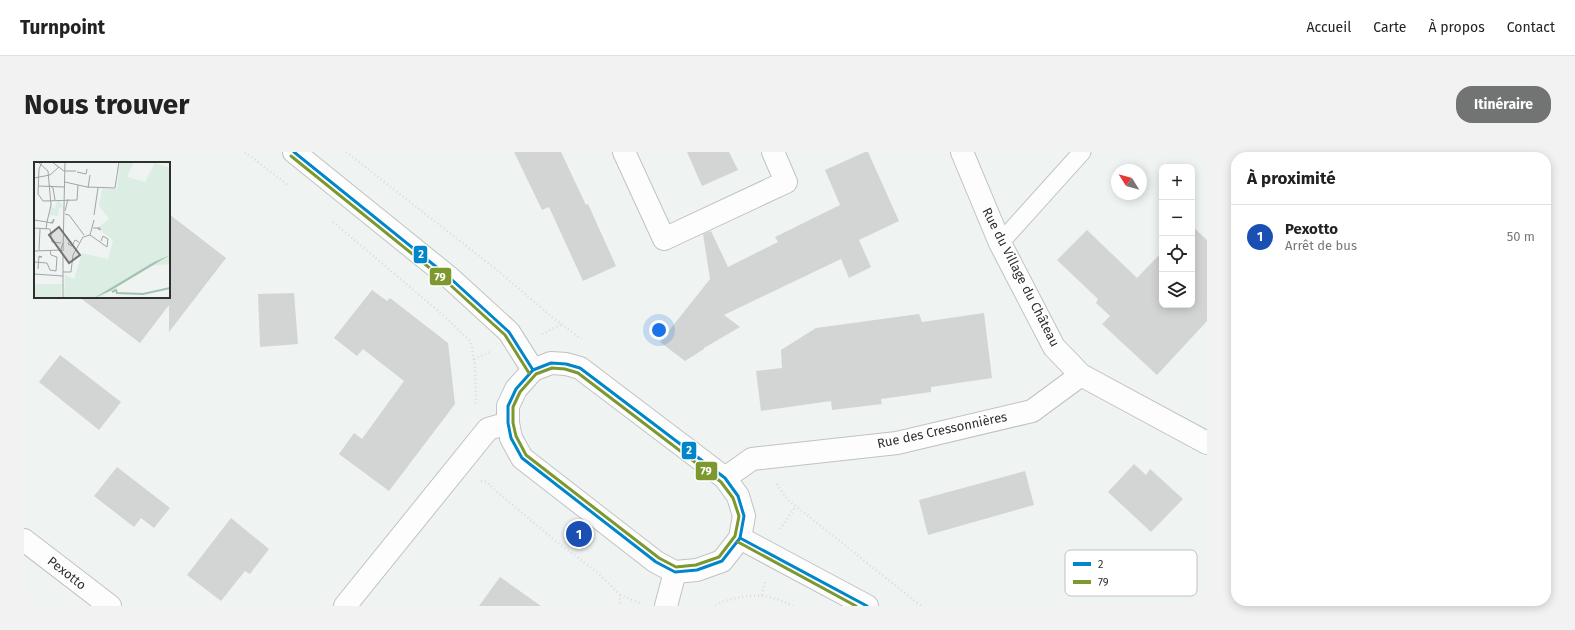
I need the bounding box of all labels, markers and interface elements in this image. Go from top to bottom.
text: Turnpoint [20,16,105,39]
text: Accueil [1306,19,1351,36]
text: Carte [1373,19,1406,36]
text: À propos [1428,19,1485,36]
text: Contact [1507,19,1555,36]
button: Itinéraire [1456,86,1551,123]
text: Nous trouver [24,88,189,121]
inset map [34,162,170,298]
north arrow [1111,164,1147,200]
map controls [1159,164,1195,308]
button: + [1159,164,1195,200]
text: À proximité [1247,168,1336,189]
button: − [1159,200,1195,236]
street label: Rue du Village du Château [979,205,1063,349]
text: Pexotto [1285,220,1338,238]
text: 1 [1257,229,1263,244]
text: 50 m [1507,229,1535,244]
button: locate [1159,236,1195,272]
text: Arrêt de bus [1285,238,1357,253]
line badge: 2 [413,245,428,264]
text: 2 [418,248,424,261]
line badge: 79 [429,267,452,286]
text: 79 [434,271,446,284]
button: layers [1159,272,1195,308]
your location [649,320,669,340]
street label: Rue des Cressonnières [876,409,1008,451]
line badge: 2 [681,441,697,460]
text: 2 [686,444,692,457]
line badge: 79 [695,461,718,481]
text: 79 [700,465,712,478]
pin: 1 [566,519,592,549]
legend [1065,550,1197,596]
street label: Pexotto [45,553,89,593]
text: 2 [1098,558,1103,571]
text: 79 [1098,576,1109,589]

